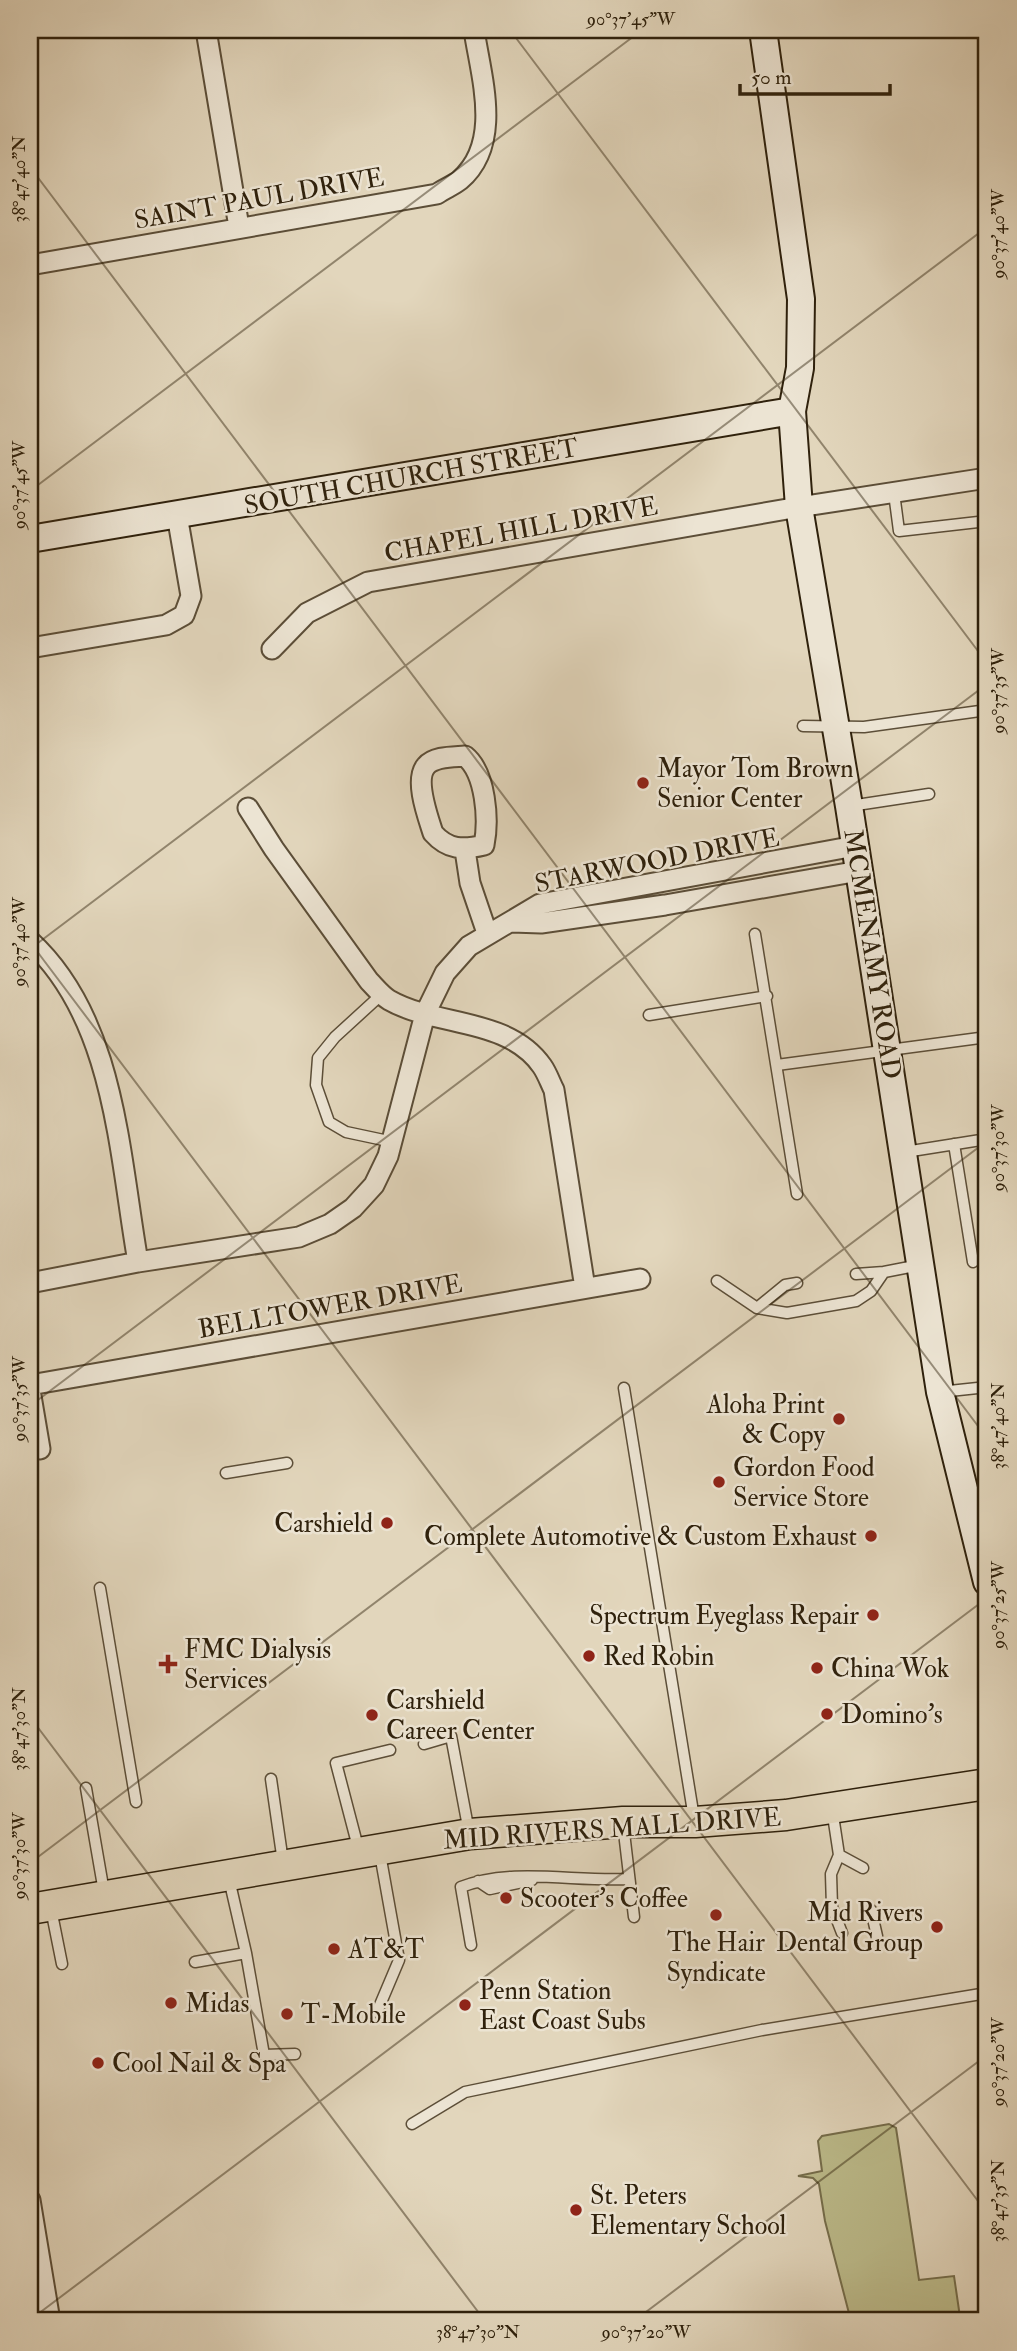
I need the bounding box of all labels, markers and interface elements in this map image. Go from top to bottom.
text: 90°37'45"W [585,8,676,31]
scale bar [740,52,891,96]
text: 50 m [751,64,792,91]
text: 38°47'40"N [8,136,31,222]
street label: SAINT PAUL DRIVE [132,161,387,237]
text: 90°37'40"W [987,188,1010,281]
street label: SOUTH CHURCH STREET [242,432,581,522]
text: 90°37'45"W [8,440,31,531]
street label: CHAPEL HILL DRIVE [382,490,660,570]
text: 90°37'35"W [987,648,1010,736]
place label: Mayor Tom Brown Senior Center [657,753,854,815]
marker: Mayor Tom Brown Senior Center [635,775,651,791]
street label: STARWOOD DRIVE [532,822,782,900]
street label: MCMENAMY ROAD [836,827,908,1081]
text: 90°37'40"W [8,896,31,989]
text: 90°37'30"W [987,1104,1010,1193]
street label: BELLTOWER DRIVE [196,1268,465,1346]
text: 90°37'35"W [8,1356,31,1444]
text: 38°47'40"N [987,1383,1010,1469]
place label: Aloha Print & Copy [705,1389,826,1452]
marker: Aloha Print & Copy [831,1411,847,1427]
place label: Gordon Food Service Store [733,1452,875,1514]
marker: Gordon Food Service Store [711,1474,727,1490]
place label: Carshield [274,1508,373,1540]
marker: Carshield [379,1515,395,1531]
place label: Complete Automotive & Custom Exhaust [424,1521,857,1554]
marker: Complete Automotive & Custom Exhaust [863,1528,879,1544]
text: 90°37'25"W [987,1560,1010,1651]
place label: Spectrum Eyeglass Repair [589,1600,859,1633]
marker: Spectrum Eyeglass Repair [865,1607,881,1623]
place label: FMC Dialysis Services [184,1634,331,1696]
place label: Red Robin [603,1641,714,1673]
marker: Red Robin [581,1648,597,1664]
place label: China Wok [831,1653,950,1685]
marker: FMC Dialysis Services [158,1654,178,1674]
marker: China Wok [809,1660,825,1676]
place label: Carshield Career Center [386,1685,535,1747]
text: 38°47'30"N [8,1687,31,1771]
place label: Domino's [841,1699,943,1731]
marker: Domino's [819,1706,835,1722]
marker: Carshield Career Center [364,1707,380,1723]
street label: MID RIVERS MALL DRIVE [442,1801,782,1857]
text: 90°37'30"W [8,1812,31,1901]
place label: Scooter's Coffee [520,1883,688,1915]
marker: Scooter's Coffee [498,1890,514,1906]
place label: Mid Rivers Dental Group [776,1897,923,1960]
marker: The Hair Syndicate [708,1907,724,1923]
marker: Mid Rivers Dental Group [929,1919,945,1935]
place label: The Hair Syndicate [666,1927,766,1989]
place label: AT&T [347,1934,424,1966]
marker: AT&T [326,1941,342,1957]
place label: Penn Station East Coast Subs [479,1975,646,2037]
place label: Midas [185,1988,249,2020]
marker: Midas [163,1995,179,2011]
marker: Penn Station East Coast Subs [457,1997,473,2013]
place label: T-Mobile [301,1999,406,2031]
marker: T-Mobile [279,2006,295,2022]
text: 90°37'20"W [987,2017,1010,2109]
place label: Cool Nail & Spa [112,2048,286,2081]
marker: Cool Nail & Spa [90,2055,106,2071]
text: 38°47'35"N [987,2160,1010,2242]
place label: St. Peters Elementary School [590,2180,787,2242]
marker: St. Peters Elementary School [568,2202,584,2218]
text: 38°47'30"N [436,2321,520,2344]
text: 90°37'20"W [599,2321,691,2344]

